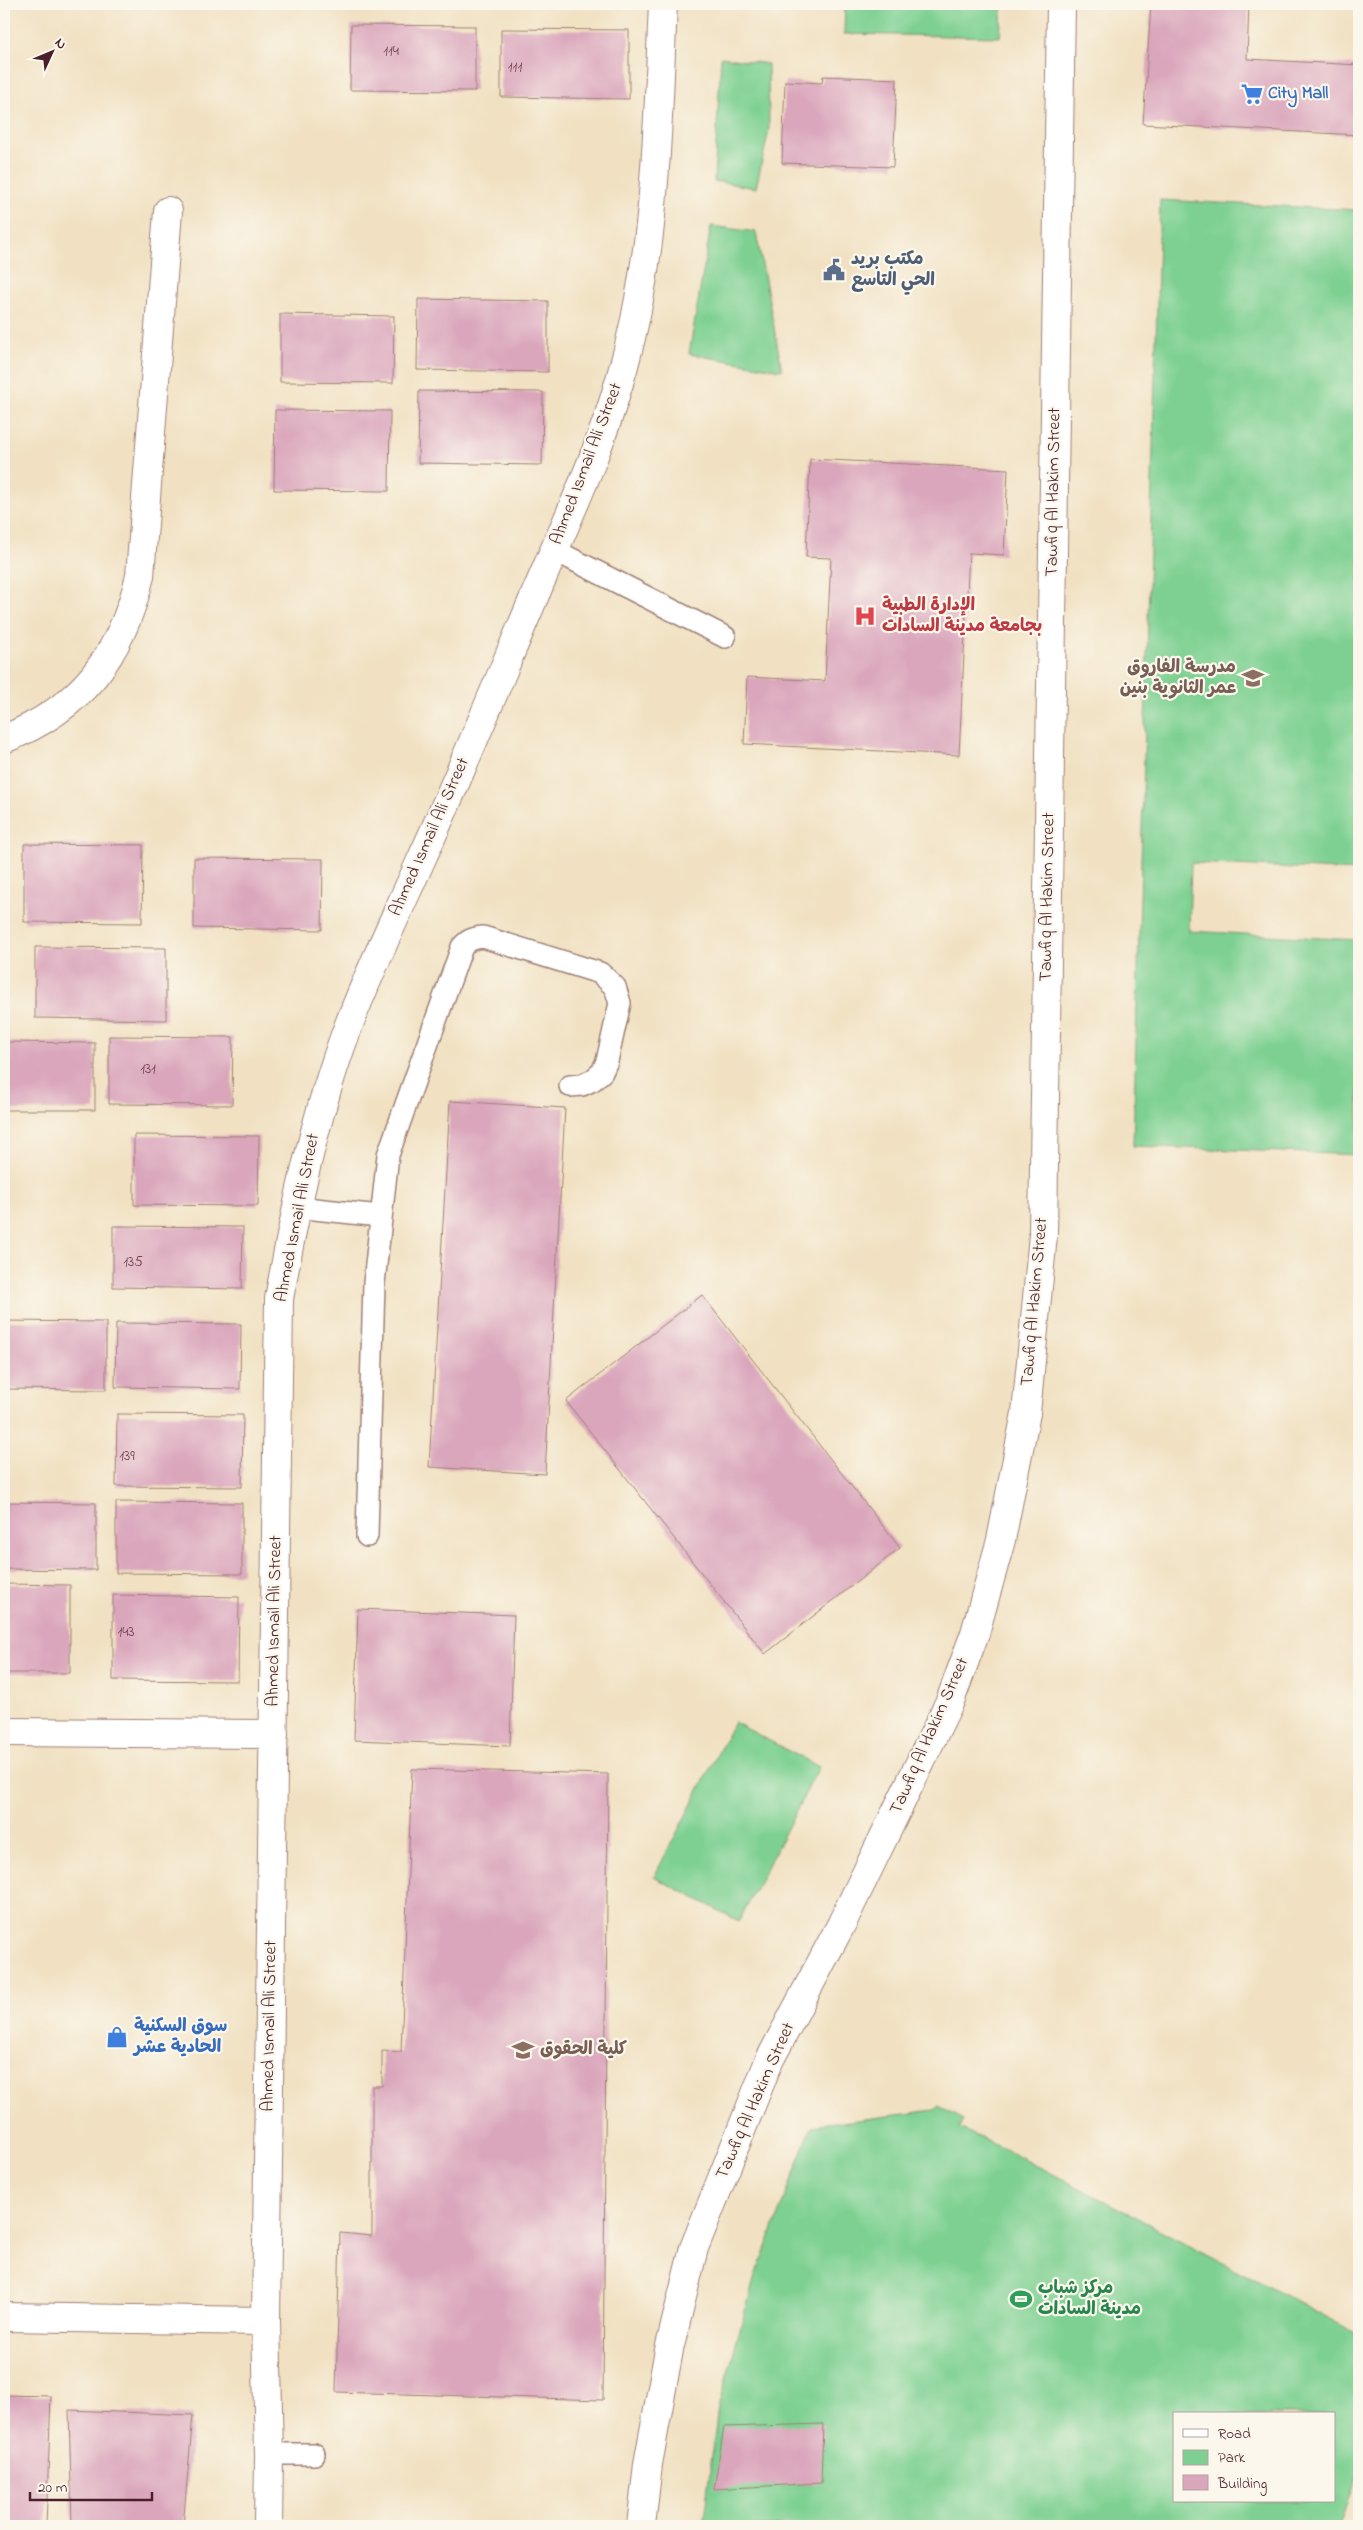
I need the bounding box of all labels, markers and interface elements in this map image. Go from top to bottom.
north arrow [28,28,78,78]
text: N [49,33,71,55]
house number: 114 [383,40,399,62]
house number: 111 [508,56,522,78]
supermarket icon: City Mall [1239,81,1265,107]
place label: City Mall [1268,81,1328,108]
place label: مكتب بريد الحي التاسع [851,247,935,295]
public building icon: مكتب بريد الحي التاسع [821,257,847,283]
street label: Ahmed Ismail Ali Street [544,379,630,549]
street label: Tawfiq Al Hakim Street [1040,407,1068,577]
place label: الإدارة الطبية بجامعة مدينة السادات [882,593,1042,640]
hospital icon: الإدارة الطبية بجامعة مدينة السادات [852,603,878,629]
place label: مدرسة الفاروق عمر الثانوية بنين [1120,655,1236,702]
school or university icon: مدرسة الفاروق عمر الثانوية بنين [1240,665,1266,691]
street label: Ahmed Ismail Ali Street [383,753,477,921]
street label: Tawfiq Al Hakim Street [1034,812,1062,982]
house number: 131 [140,1058,156,1080]
street label: Ahmed Ismail Ali Street [269,1131,327,1305]
street label: Tawfiq Al Hakim Street [1015,1217,1055,1387]
house number: 135 [123,1251,143,1273]
house number: 139 [119,1445,135,1467]
street label: Ahmed Ismail Ali Street [261,1535,289,1707]
house number: 143 [117,1621,135,1643]
street label: Tawfiq Al Hakim Street [884,1653,976,1819]
street label: Ahmed Ismail Ali Street [256,1940,284,2112]
place label: سوق السكنية الحادية عشر [132,2014,227,2061]
street label: Tawfiq Al Hakim Street [710,2018,802,2184]
shop icon: سوق السكنية الحادية عشر [104,2024,130,2050]
school or university icon: كلية الحقوق [510,2037,536,2063]
place label: كلية الحقوق [540,2037,627,2063]
place label: مركز شباب مدينة السادات [1038,2276,1141,2323]
sports icon: مركز شباب مدينة السادات [1008,2286,1034,2312]
legend [1173,2412,1336,2502]
text: Road [1218,2423,1251,2445]
text: Park [1218,2447,1246,2469]
scale bar [30,2470,152,2502]
text: Building [1217,2473,1267,2496]
text: 20 m [38,2477,68,2499]

